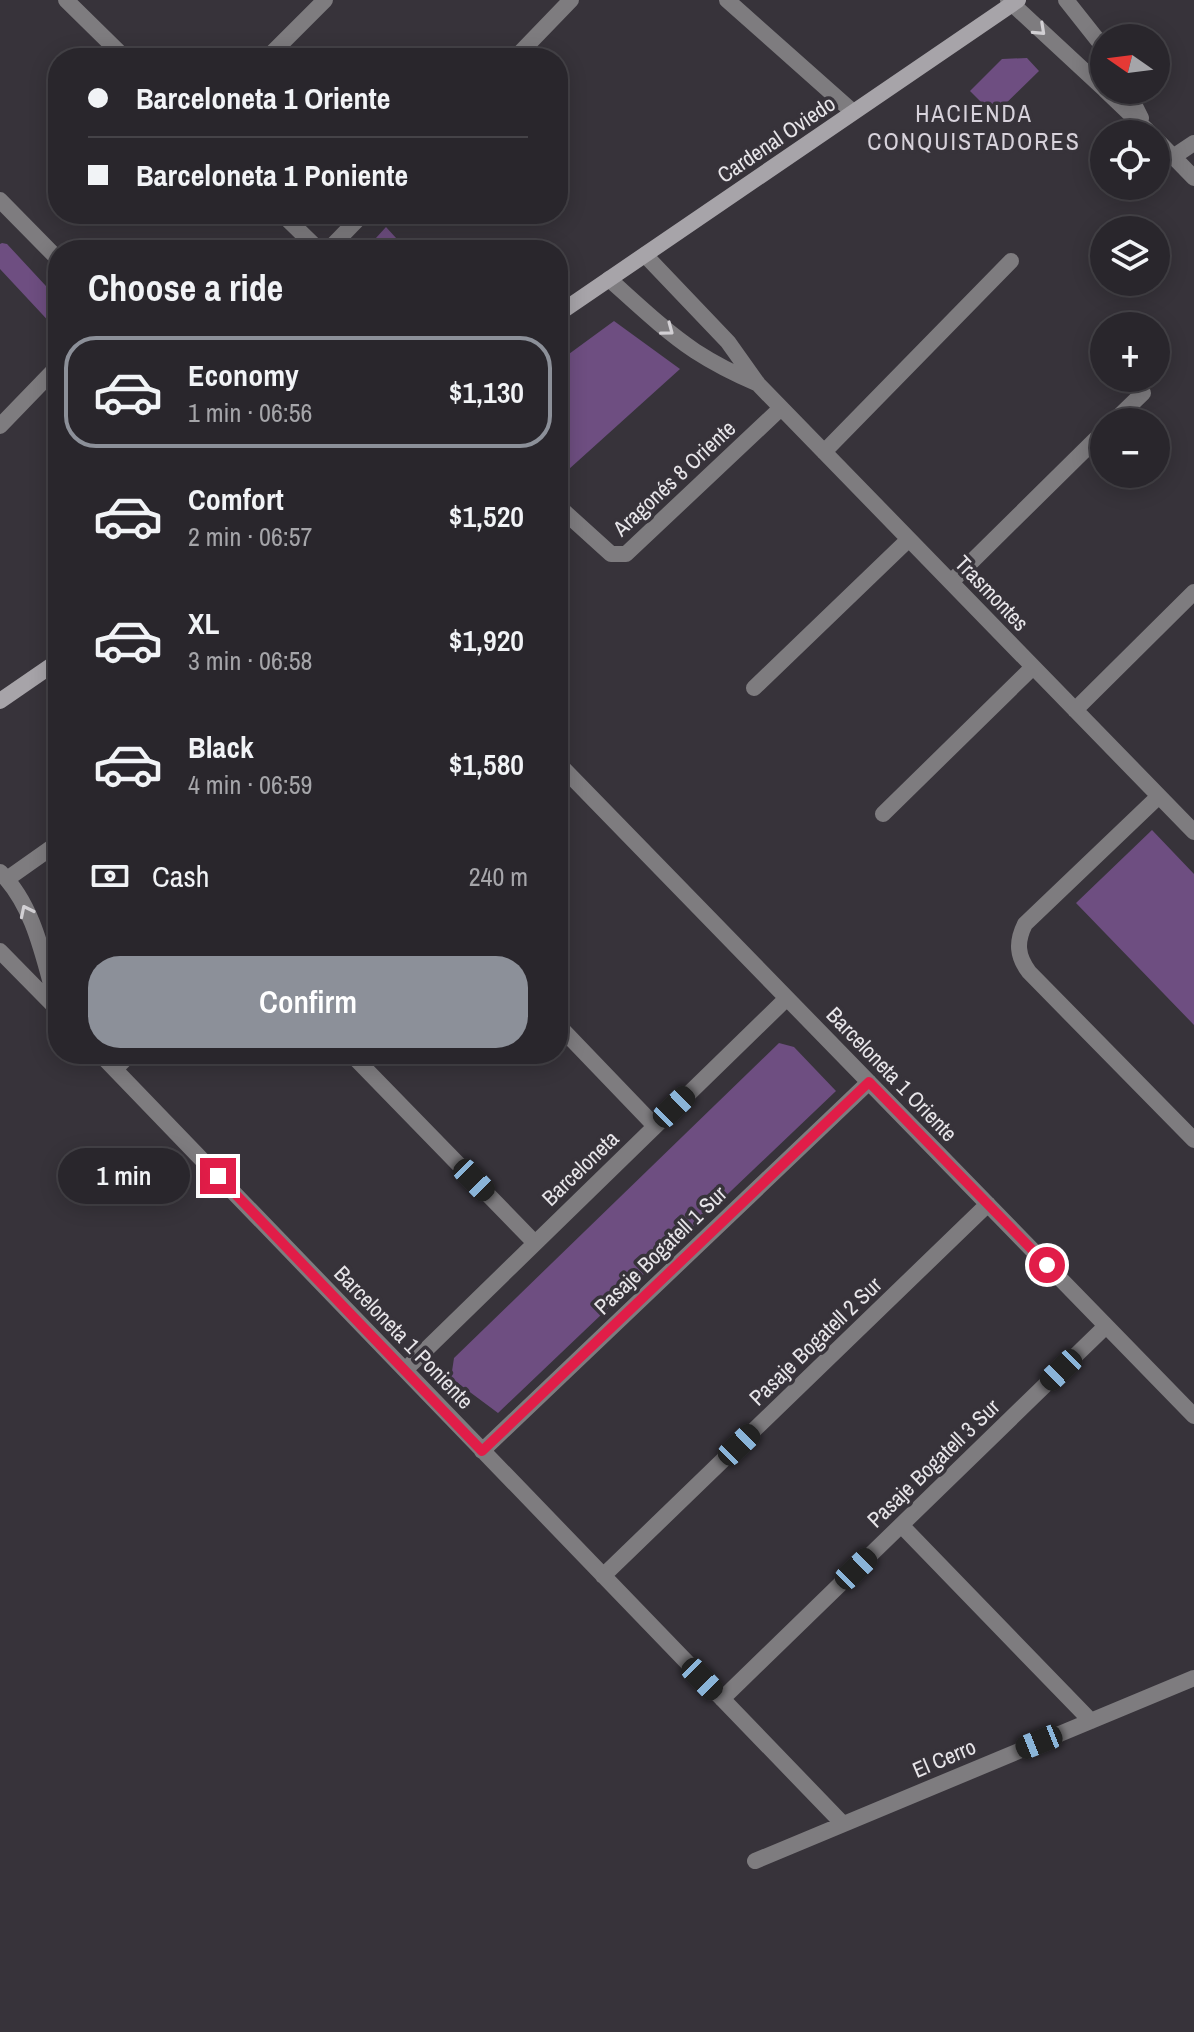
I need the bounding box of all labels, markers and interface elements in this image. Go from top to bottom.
one-way arrow [1031,20,1045,35]
north arrow [1090,24,1170,104]
map controls [1090,24,1170,488]
text: Barceloneta 1 Oriente [136,78,390,118]
street label: Cardenal Oviedo [711,88,841,190]
district label: HACIENDA CONQUISTADORES [867,97,1081,157]
button: locate [1090,120,1170,200]
text: Barceloneta 1 Poniente [136,155,408,195]
button: layers [1090,216,1170,296]
text: Choose a ride [88,264,283,312]
button: + [1090,312,1170,392]
one-way arrow [659,321,674,335]
text: Economy [188,355,299,395]
icon: car [92,356,164,428]
text: $1,130 [449,372,524,412]
text: 1 min · 06:56 [188,395,312,430]
button: − [1090,408,1170,488]
street label: Aragonés 8 Oriente [605,413,742,543]
text: Comfort [188,479,284,519]
icon: car [92,480,164,552]
text: $1,520 [449,496,524,536]
text: 2 min · 06:57 [188,519,312,554]
street label: Trasmontes [948,549,1036,637]
text: XL [188,603,219,643]
icon: car [92,604,164,676]
text: $1,920 [449,620,524,660]
text: 3 min · 06:58 [188,643,312,678]
text: Black [188,727,254,767]
icon: car [92,728,164,800]
text: $1,580 [449,744,524,784]
text: 4 min · 06:59 [188,767,312,802]
icon: cash [88,854,132,898]
text: Cash [152,856,209,896]
text: 240 m [469,859,528,894]
one-way arrow [20,904,36,919]
button: Confirm [88,956,528,1048]
street label: Barceloneta 1 Oriente [820,1000,964,1148]
car [648,1082,700,1132]
street label: Barceloneta [535,1124,625,1212]
callout: 1 min [58,1148,190,1204]
car [449,1154,499,1206]
text: 1 min [97,1158,151,1193]
route end [200,1158,236,1194]
street label: Pasaje Bogatell 1 Sur [587,1179,733,1321]
route start [1029,1247,1065,1283]
street label: Barceloneta 1 Poniente [328,1259,480,1415]
street label: Pasaje Bogatell 2 Sur [742,1270,888,1412]
car [1035,1345,1087,1395]
street label: Pasaje Bogatell 3 Sur [860,1392,1006,1534]
car [713,1420,765,1470]
car [830,1544,882,1594]
car [677,1653,727,1705]
car [1012,1722,1066,1762]
street label: El Cerro [908,1731,980,1785]

